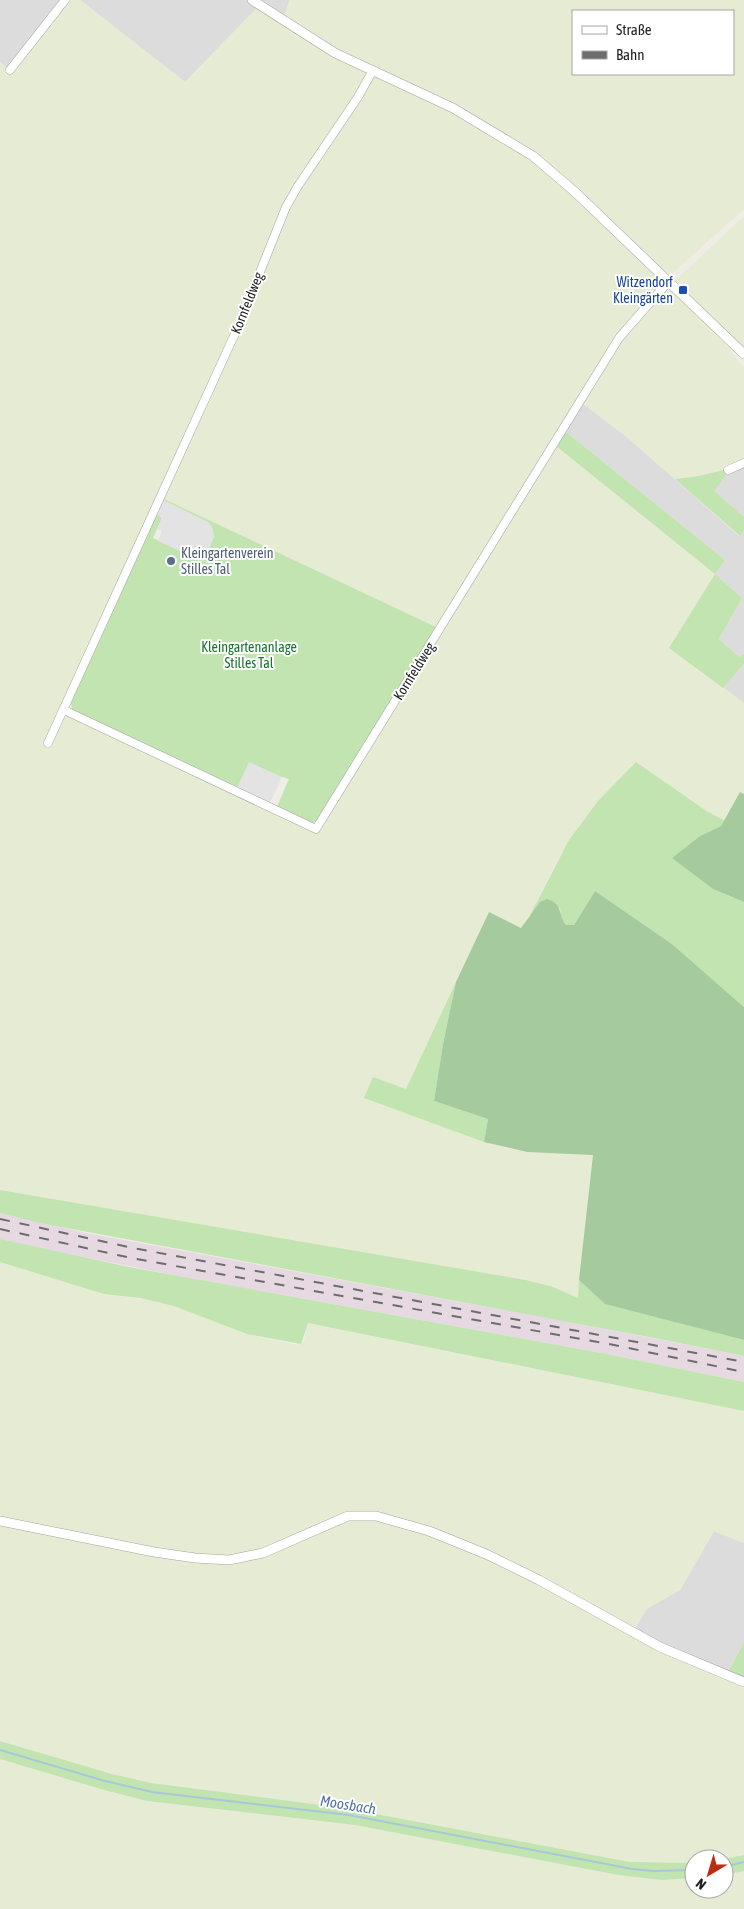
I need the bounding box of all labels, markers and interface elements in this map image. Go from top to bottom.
legend [572,10,734,75]
text: Straße [616,21,652,38]
text: Bahn [616,46,645,63]
street label: Kornfeldweg [227,270,267,336]
place label: Witzendorf Kleingärten [613,274,673,306]
marker: Witzendorf Kleingärten [677,284,689,296]
place label: Kleingartenverein Stilles Tal [181,545,274,577]
marker: Kleingartenverein Stilles Tal [165,555,177,567]
park label: Kleingartenanlage Stilles Tal [201,639,297,671]
street label: Kornfeldweg [390,639,438,703]
water label: Moosbach [319,1792,377,1817]
north arrow [684,1849,734,1899]
text: N [693,1875,709,1893]

